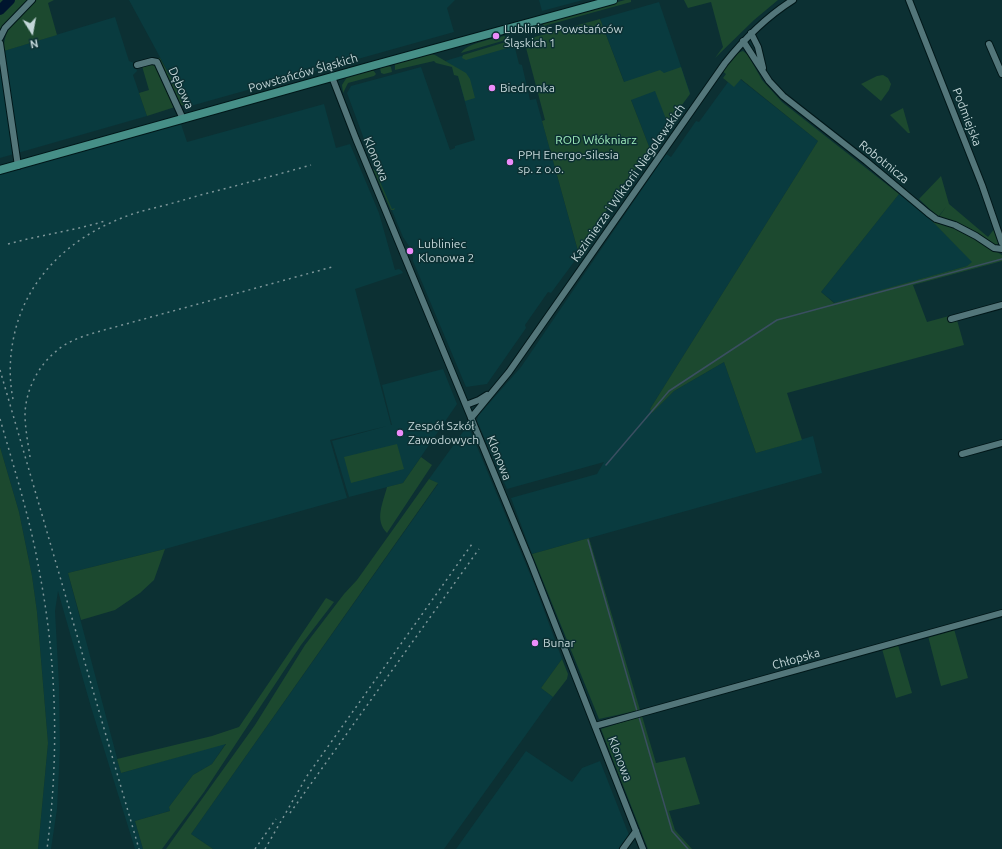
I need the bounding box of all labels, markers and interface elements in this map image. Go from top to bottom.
north arrow [12,12,52,52]
place label: Lubliniec Powstańców Śląskich 1 [504,22,623,50]
marker: Lubliniec Powstańców Śląskich 1 [491,31,501,41]
text: N [29,37,39,50]
street label: Powstańców Śląskich [247,50,359,96]
street label: Dębowa [165,65,197,111]
place label: Biedronka [500,81,555,95]
marker: Biedronka [487,83,497,93]
street label: Podmiejska [949,86,985,148]
street label: Kazimierza i Wiktorii Niegolewskich [568,101,688,265]
park label: ROD Włókniarz [555,133,637,147]
street label: Klonowa [360,135,392,183]
street label: Robotnicza [856,137,912,187]
place label: PPH Energo-Silesia sp. z o.o. [518,148,619,176]
marker: PPH Energo-Silesia sp. z o.o. [505,157,515,167]
place label: Lubliniec Klonowa 2 [418,237,474,265]
marker: Lubliniec Klonowa 2 [405,246,415,256]
place label: Zespół Szkół Zawodowych [408,419,479,447]
marker: Zespół Szkół Zawodowych [395,428,405,438]
street label: Klonowa [484,434,514,482]
place label: Bunar [543,636,575,650]
marker: Bunar [530,638,540,648]
street label: Chłopska [771,645,821,673]
street label: Klonowa [605,735,635,783]

